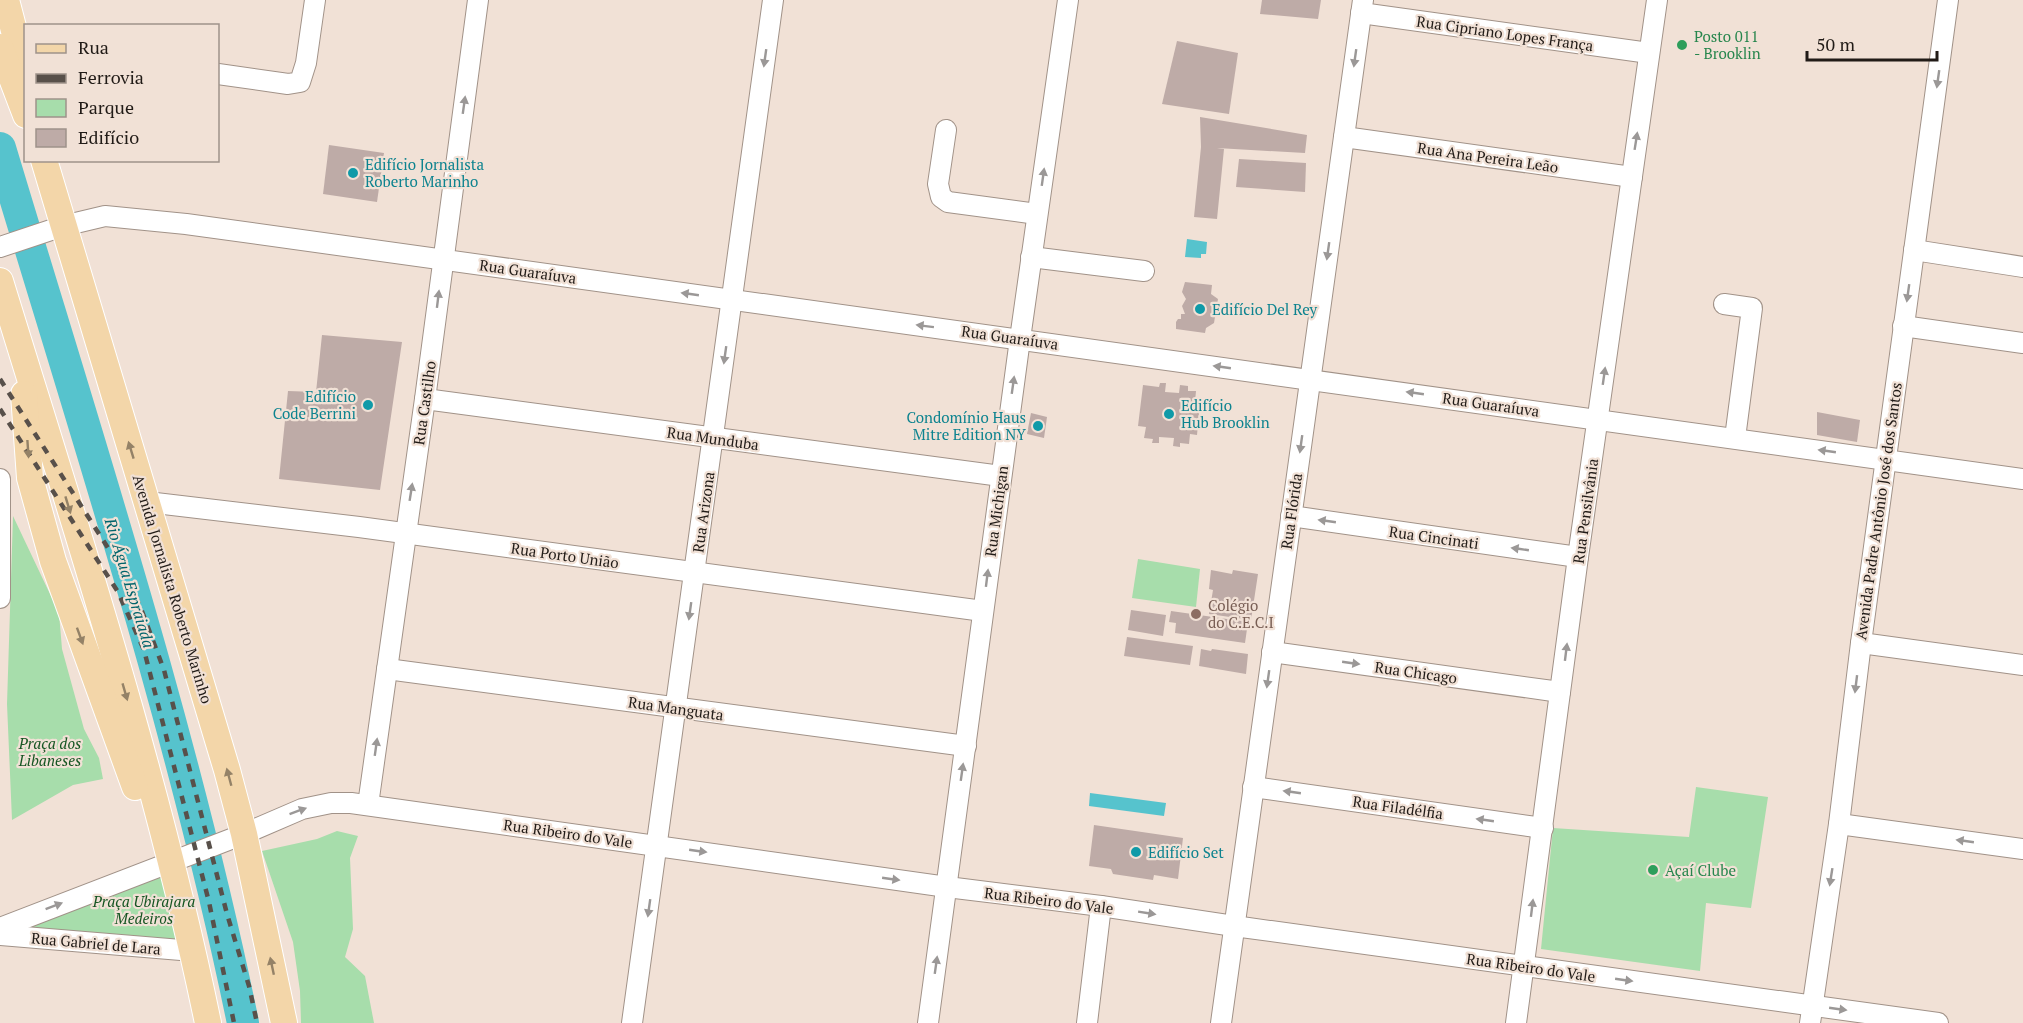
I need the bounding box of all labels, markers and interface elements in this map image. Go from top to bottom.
street label: Rua Cipriano Lopes França [1415,11,1595,55]
legend [24,24,219,162]
scale bar [1807,24,1938,62]
place label: Posto 011 - Brooklin [1694,26,1761,63]
text: 50 m [1816,32,1856,56]
text: Rua [78,35,109,59]
marker: Posto 011 - Brooklin [1675,38,1689,52]
one-way arrow [761,49,770,68]
one-way arrow [1350,49,1359,68]
text: Ferrovia [78,65,144,89]
one-way arrow [1933,69,1942,88]
text: Parque [78,95,134,119]
one-way arrow [459,96,468,115]
text: Edifício [78,125,139,149]
one-way arrow [1631,131,1640,150]
street label: Rua Ana Pereira Leão [1416,137,1560,177]
place label: Edifício Jornalista Roberto Marinho [365,154,484,191]
marker: Edifício Jornalista Roberto Marinho [346,166,360,180]
one-way arrow [1038,167,1047,186]
one-way arrow [1323,242,1332,261]
street label: Rua Guaraíuva [478,254,578,288]
one-way arrow [1903,283,1913,302]
one-way arrow [433,289,443,308]
one-way arrow [680,290,699,299]
place label: Edifício Del Rey [1212,299,1318,319]
marker: Edifício Del Rey [1193,302,1207,316]
street label: Rua Guaraíuva [960,320,1060,354]
one-way arrow [915,321,934,330]
one-way arrow [720,346,729,365]
street label: Rua Castilho [408,360,440,446]
one-way arrow [1213,362,1232,371]
one-way arrow [1599,366,1609,385]
one-way arrow [1009,376,1018,395]
street label: Avenida Padre Antônio José dos Santos [1850,381,1906,641]
place label: Edifício Code Berrini [273,386,356,423]
street label: Rua Guaraíuva [1441,387,1541,421]
one-way arrow [1406,389,1425,398]
place label: Edifício Hub Brooklin [1181,395,1270,432]
marker: Edifício Code Berrini [361,398,375,412]
place label: Condomínio Haus Mitre Edition NY [906,407,1026,444]
marker: Edifício Hub Brooklin [1162,407,1176,421]
marker: Condomínio Haus Mitre Edition NY [1031,419,1045,433]
street label: Rua Munduba [666,422,761,454]
one-way arrow [1296,435,1305,454]
one-way arrow [23,440,32,459]
one-way arrow [126,441,135,459]
one-way arrow [1818,446,1837,455]
street label: Rua Pensilvânia [1568,457,1602,565]
street label: Rua Michigan [980,464,1012,558]
street label: Rua Arizona [687,470,719,554]
street label: Rua Flórida [1276,471,1306,550]
street label: Avenida Jornalista Roberto Marinho [129,472,217,706]
one-way arrow [407,482,416,501]
one-way arrow [64,497,74,515]
water label: Rio Água Espraiada [99,514,160,651]
one-way arrow [1317,517,1336,526]
street label: Rua Cincinati [1388,521,1480,553]
street label: Rua Porto União [510,538,620,572]
one-way arrow [1510,544,1529,554]
one-way arrow [983,569,992,588]
place label: Colégio do C.E.C.I [1208,595,1274,632]
one-way arrow [686,601,695,620]
marker: Colégio do C.E.C.I [1189,607,1203,621]
one-way arrow [76,627,86,645]
one-way arrow [1561,643,1570,662]
street label: Rua Chicago [1373,656,1459,688]
one-way arrow [1341,658,1360,667]
one-way arrow [1264,670,1273,689]
one-way arrow [1851,674,1861,693]
one-way arrow [121,683,130,701]
street label: Rua Manguata [627,691,725,725]
park label: Praça dos Libaneses [18,733,81,770]
one-way arrow [371,738,380,757]
one-way arrow [958,762,967,781]
one-way arrow [223,768,233,786]
one-way arrow [1282,788,1301,797]
street label: Rua Filadélfia [1351,791,1445,823]
one-way arrow [289,806,307,816]
street label: Rua Ribeiro do Vale [502,814,634,852]
one-way arrow [1475,815,1494,824]
one-way arrow [1955,836,1974,845]
place label: Edifício Set [1148,842,1224,862]
marker: Edifício Set [1129,845,1143,859]
one-way arrow [689,847,708,856]
place label: Açaí Clube [1665,860,1736,880]
marker: Açaí Clube [1646,863,1660,877]
one-way arrow [1827,868,1836,887]
one-way arrow [882,875,901,884]
street label: Rua Ribeiro do Vale [983,882,1115,918]
park label: Praça Ubirajara Medeiros [92,891,195,928]
one-way arrow [1528,898,1537,917]
one-way arrow [644,899,653,918]
one-way arrow [46,901,64,911]
one-way arrow [1137,908,1156,917]
street label: Rua Gabriel de Lara [30,927,162,959]
street label: Rua Ribeiro do Vale [1465,948,1597,986]
one-way arrow [931,955,940,974]
one-way arrow [267,956,276,975]
one-way arrow [1615,975,1634,984]
one-way arrow [1829,1005,1848,1014]

